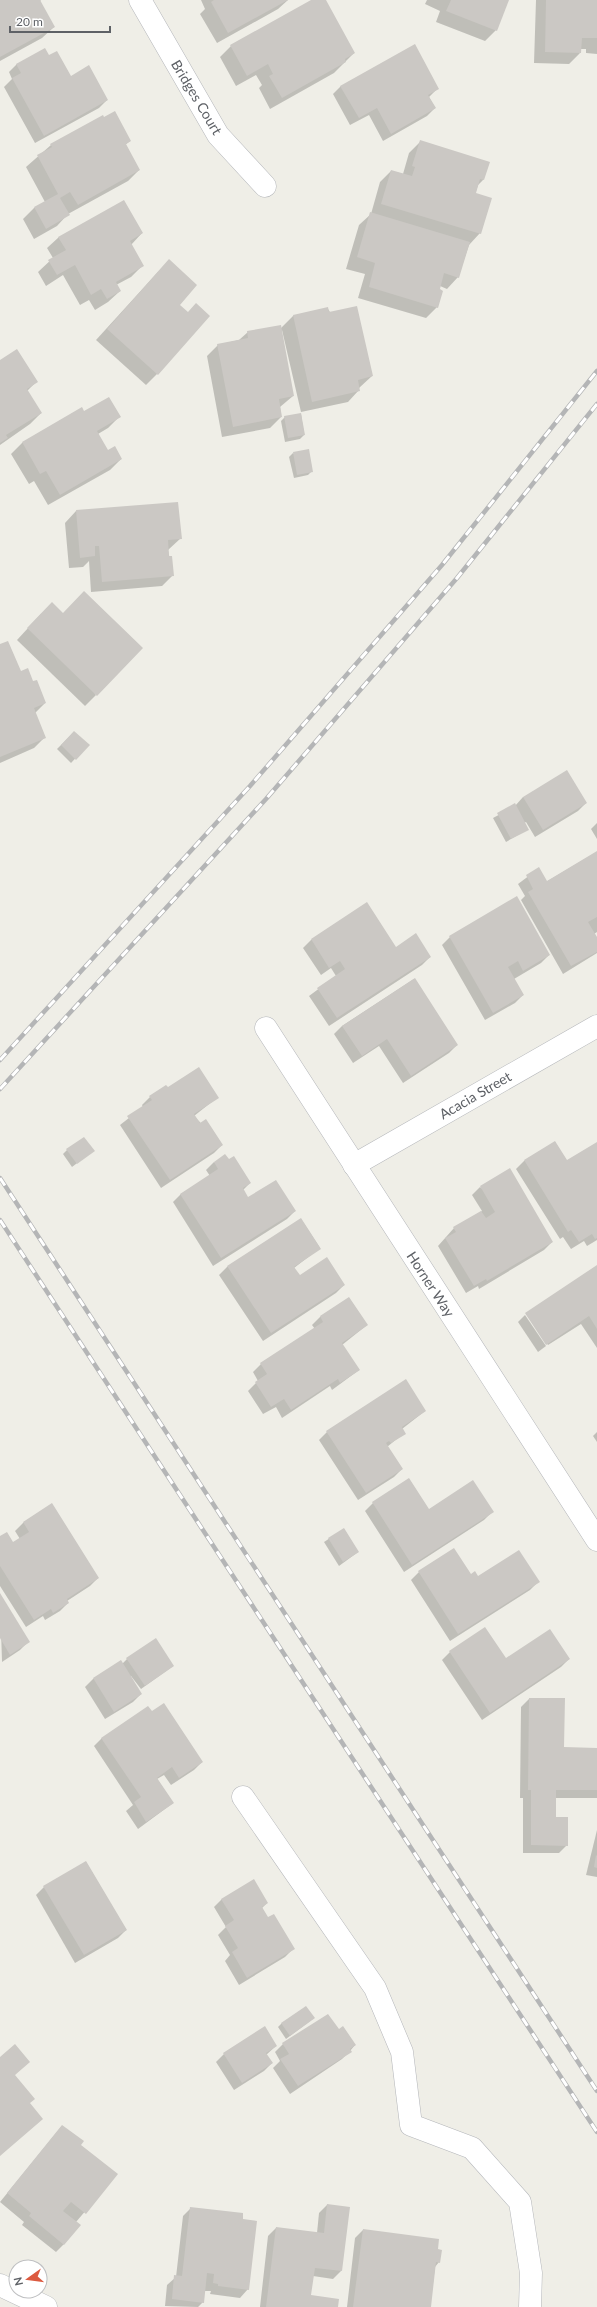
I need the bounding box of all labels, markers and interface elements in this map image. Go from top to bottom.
scale bar [10,8,110,34]
text: 20 m [16,14,43,29]
street label: Bridges Court [168,56,226,138]
street label: Acacia Street [436,1068,514,1122]
street label: Horner Way [404,1248,459,1321]
north arrow [8,2259,48,2299]
text: N [10,2276,25,2287]

